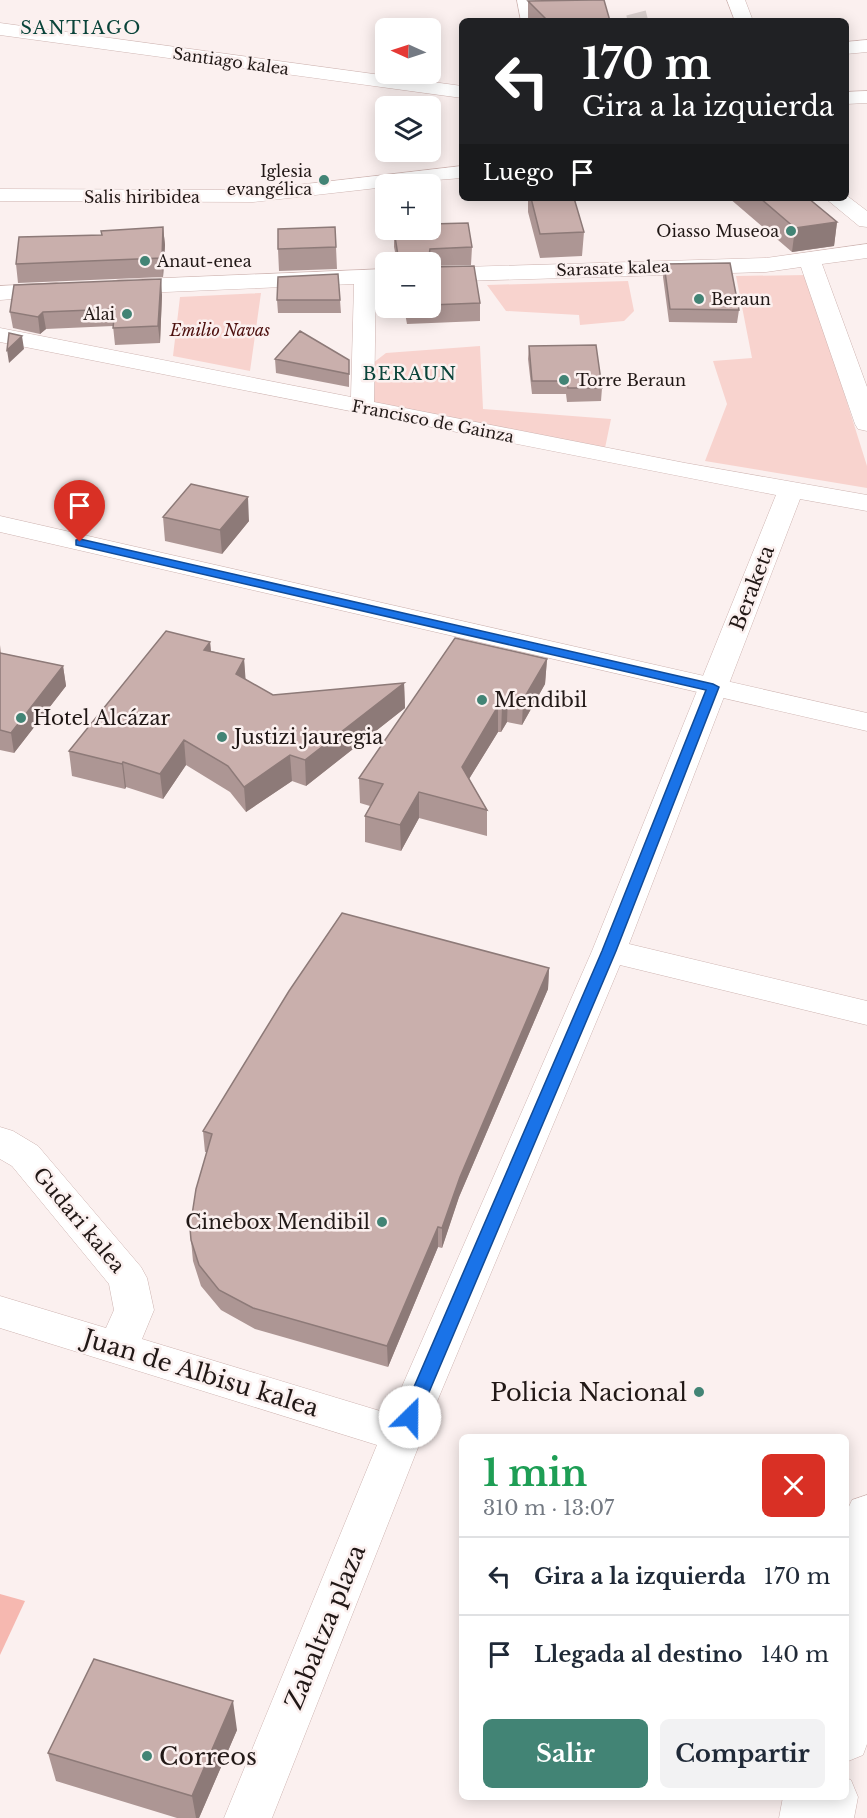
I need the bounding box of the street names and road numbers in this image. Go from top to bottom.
street label: Santiago kalea [172,43,290,79]
street label: Salis hiribidea [84,187,200,207]
street label: Sarasate kalea [556,256,670,280]
street label: Francisco de Gainza [350,395,516,447]
street label: Beraketa [725,541,779,634]
street label: Gudari kalea [28,1163,131,1278]
street label: Juan de Albisu kalea [77,1322,323,1423]
street label: Zabaltza plaza [279,1540,371,1714]

